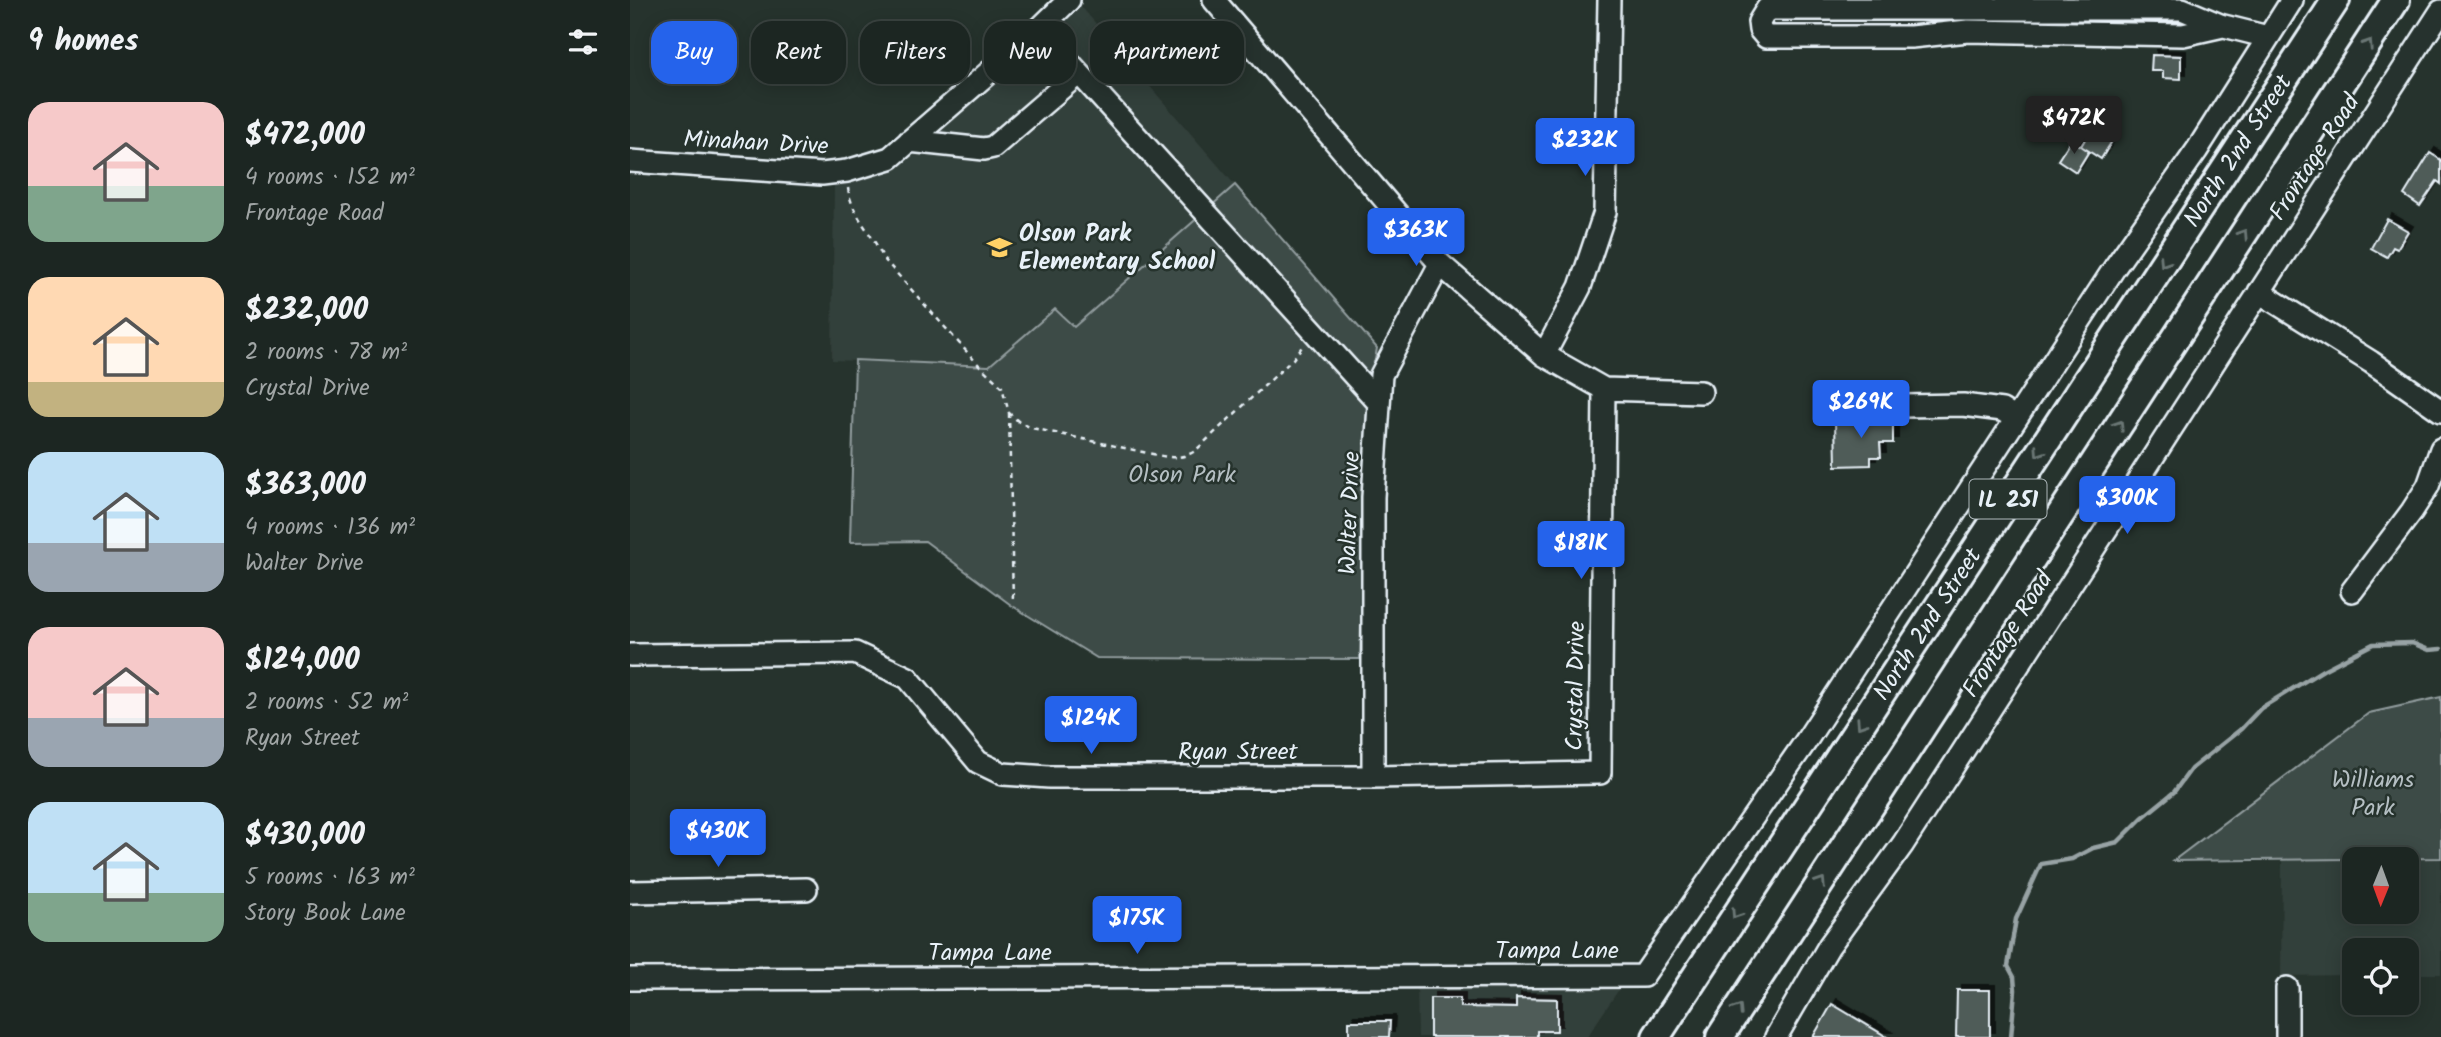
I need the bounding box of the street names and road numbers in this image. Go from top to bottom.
street label: North 2nd Street [2174,66,2304,236]
street label: Frontage Road [2260,86,2372,229]
street label: Minahan Drive [682,120,830,167]
street label: Walter Drive [1329,450,1372,576]
road number: IL 251 [1970,480,2046,519]
street label: North 2nd Street [1864,540,1993,709]
street label: Frontage Road [1953,563,2065,706]
street label: Crystal Drive [1556,621,1597,751]
street label: Ryan Street [1178,733,1299,772]
street label: Tampa Lane [1495,932,1619,971]
street label: Tampa Lane [928,934,1052,973]

